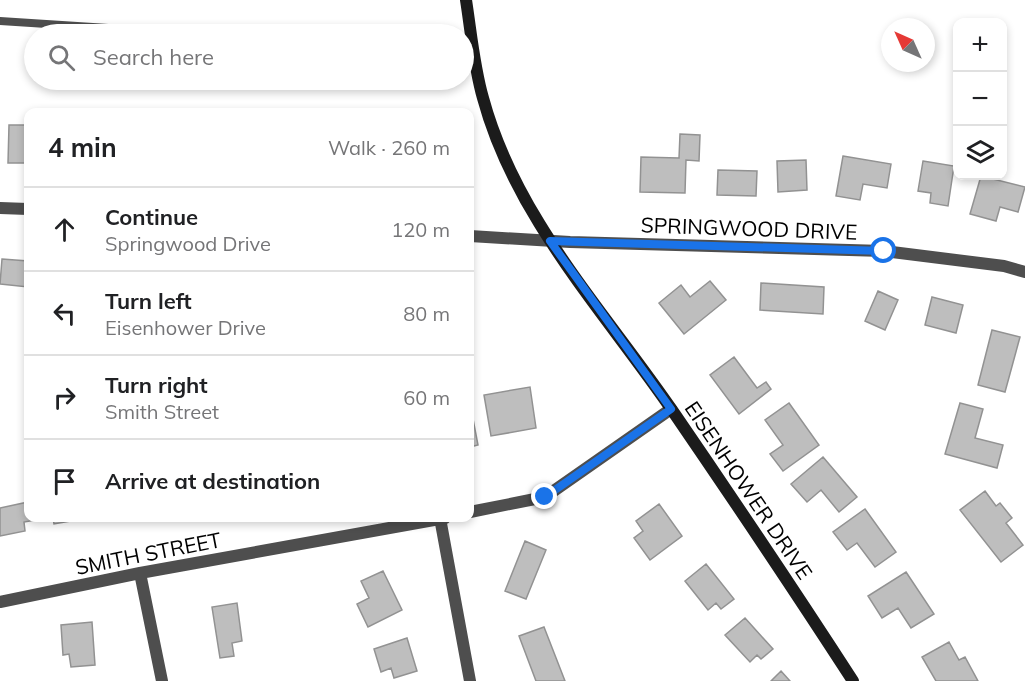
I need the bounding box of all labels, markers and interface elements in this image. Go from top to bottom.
north arrow [881,18,935,72]
map controls [953,18,1007,180]
button: + [953,18,1007,72]
search box [24,24,474,90]
icon: search [45,41,78,74]
text: Search here [93,43,214,71]
button: − [953,72,1007,126]
button: layers [953,126,1007,180]
text: 4 min [48,131,117,164]
text: Walk · 260 m [328,135,450,160]
text: Continue [105,203,198,231]
street label: SPRINGWOOD DRIVE [640,211,858,245]
icon: ahead [48,213,81,246]
text: 120 m [391,217,450,242]
text: Springwood Drive [105,231,271,256]
route start [870,237,896,263]
text: Turn left [105,287,192,315]
icon: left [48,297,81,330]
text: 80 m [403,301,450,326]
text: Eisenhower Drive [105,315,266,340]
text: Turn right [105,371,208,399]
icon: right [48,381,81,414]
text: 60 m [403,385,450,410]
street label: EISENHOWER DRIVE [680,396,818,584]
text: Smith Street [105,399,219,424]
icon: arrive [48,465,81,498]
text: Arrive at destination [105,467,320,495]
route end [531,483,557,509]
street label: SMITH STREET [73,526,223,580]

